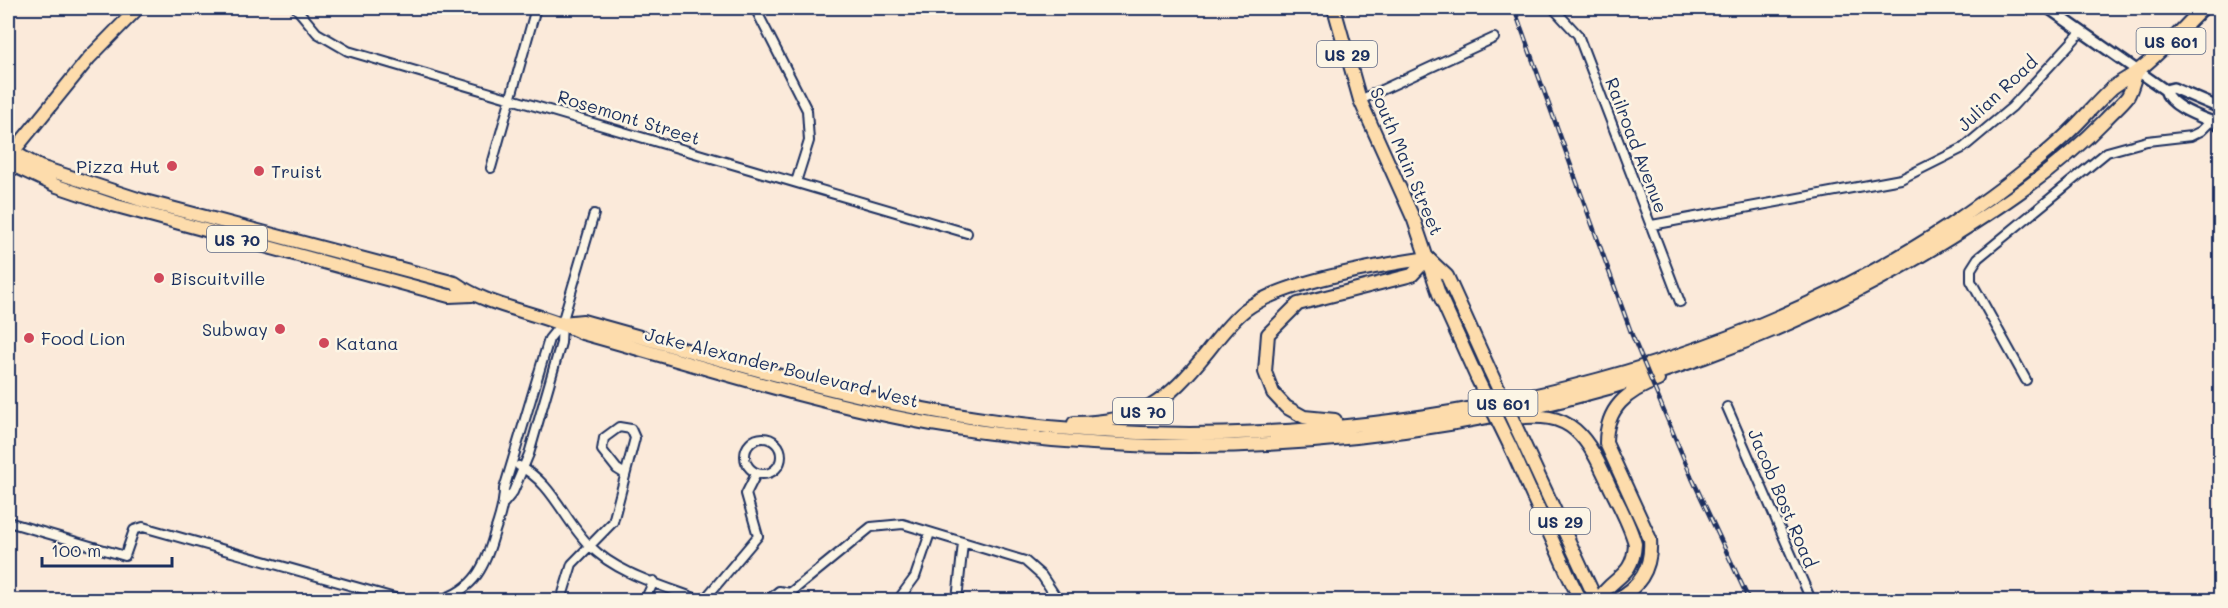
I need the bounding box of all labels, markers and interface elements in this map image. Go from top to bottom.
road number: US 601 [2136,28,2206,54]
road number: US 29 [1317,41,1377,67]
street label: Julian Road [1952,50,2042,136]
street label: Railroad Avenue [1600,74,1674,216]
street label: South Main Street [1365,83,1449,239]
street label: Rosemont Street [555,84,703,150]
place label: Pizza Hut [76,154,160,178]
marker: Pizza Hut [165,159,179,173]
place label: Truist [271,159,322,183]
marker: Truist [252,164,266,178]
road number: US 70 [207,226,267,252]
place label: Biscuitville [171,266,266,290]
marker: Biscuitville [152,271,166,285]
place label: Subway [202,317,268,341]
street label: Jake Alexander Boulevard West [643,321,921,413]
marker: Subway [273,322,287,336]
place label: Food Lion [41,326,125,350]
marker: Food Lion [22,331,36,345]
place label: Katana [336,331,398,355]
marker: Katana [317,336,331,350]
road number: US 601 [1468,390,1538,416]
road number: US 70 [1113,398,1173,424]
street label: Jacob Bost Road [1743,425,1823,571]
road number: US 29 [1530,508,1590,534]
scale bar [42,530,172,568]
text: 100 m [51,538,101,562]

